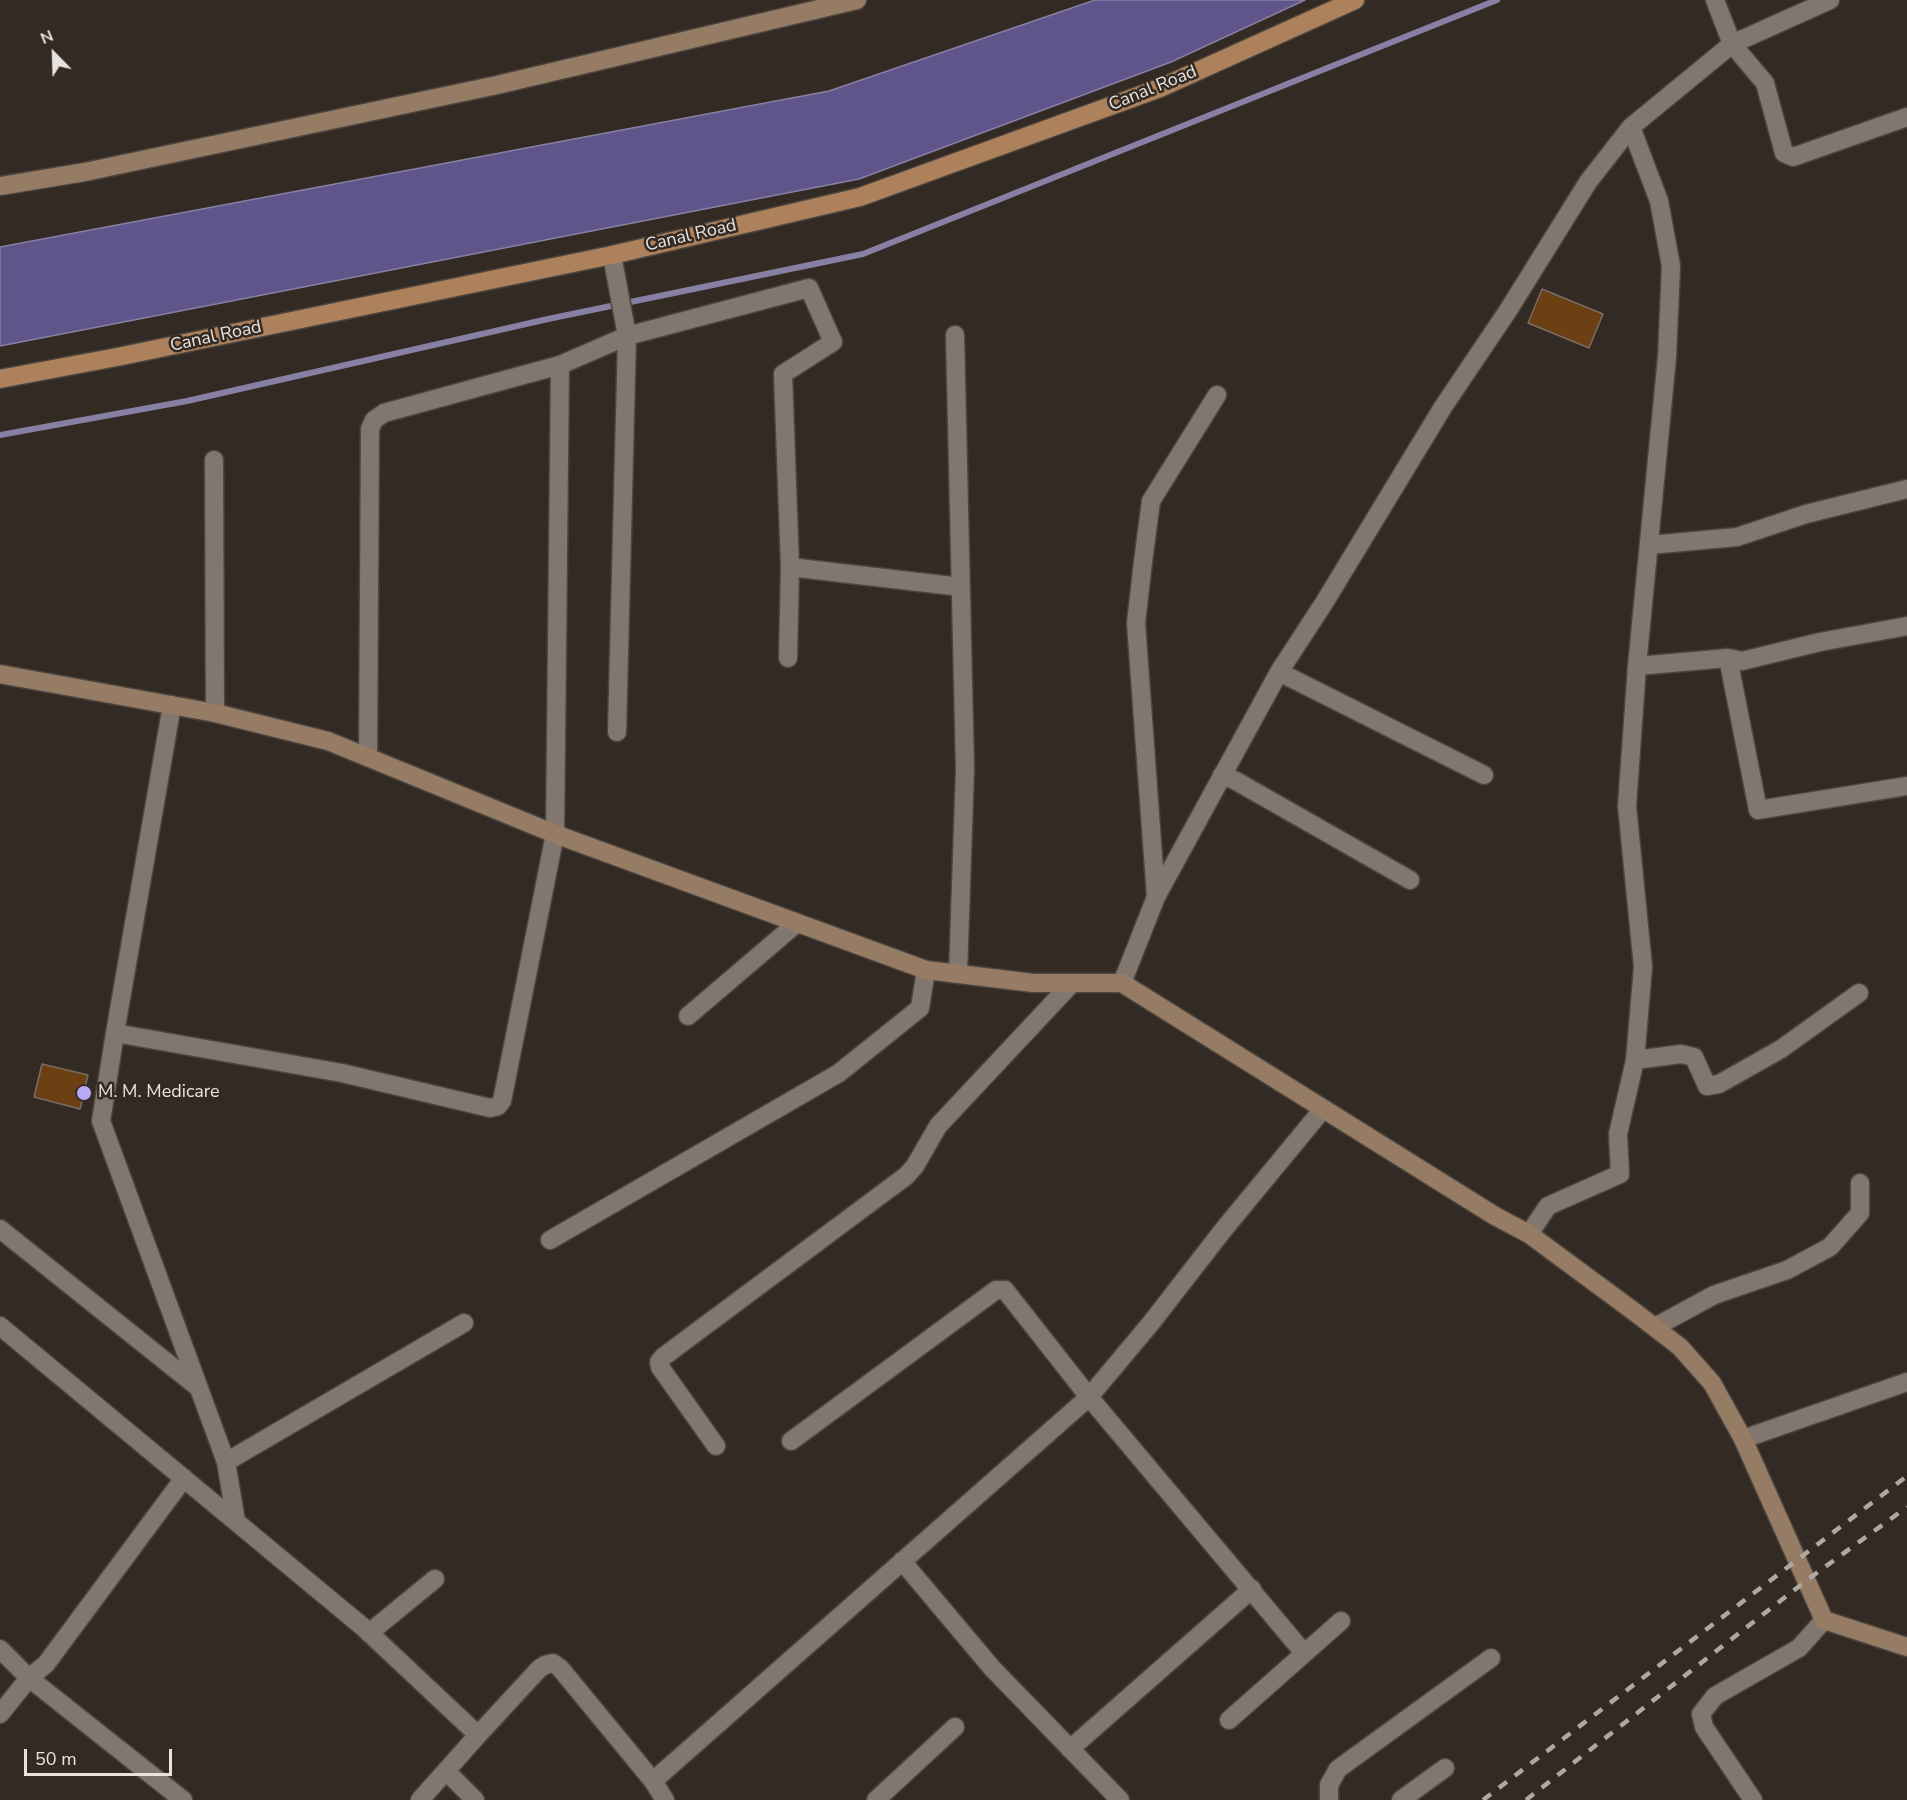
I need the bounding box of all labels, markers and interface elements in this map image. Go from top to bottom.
north arrow [24,24,84,84]
text: N [37,25,57,50]
street label: Canal Road [1106,62,1200,116]
street label: Canal Road [643,215,739,257]
street label: Canal Road [168,317,264,357]
place label: M. M. Medicare [98,1082,220,1104]
marker: M. M. Medicare [75,1084,93,1102]
scale bar [27,1737,176,1775]
text: 50 m [35,1747,77,1771]

